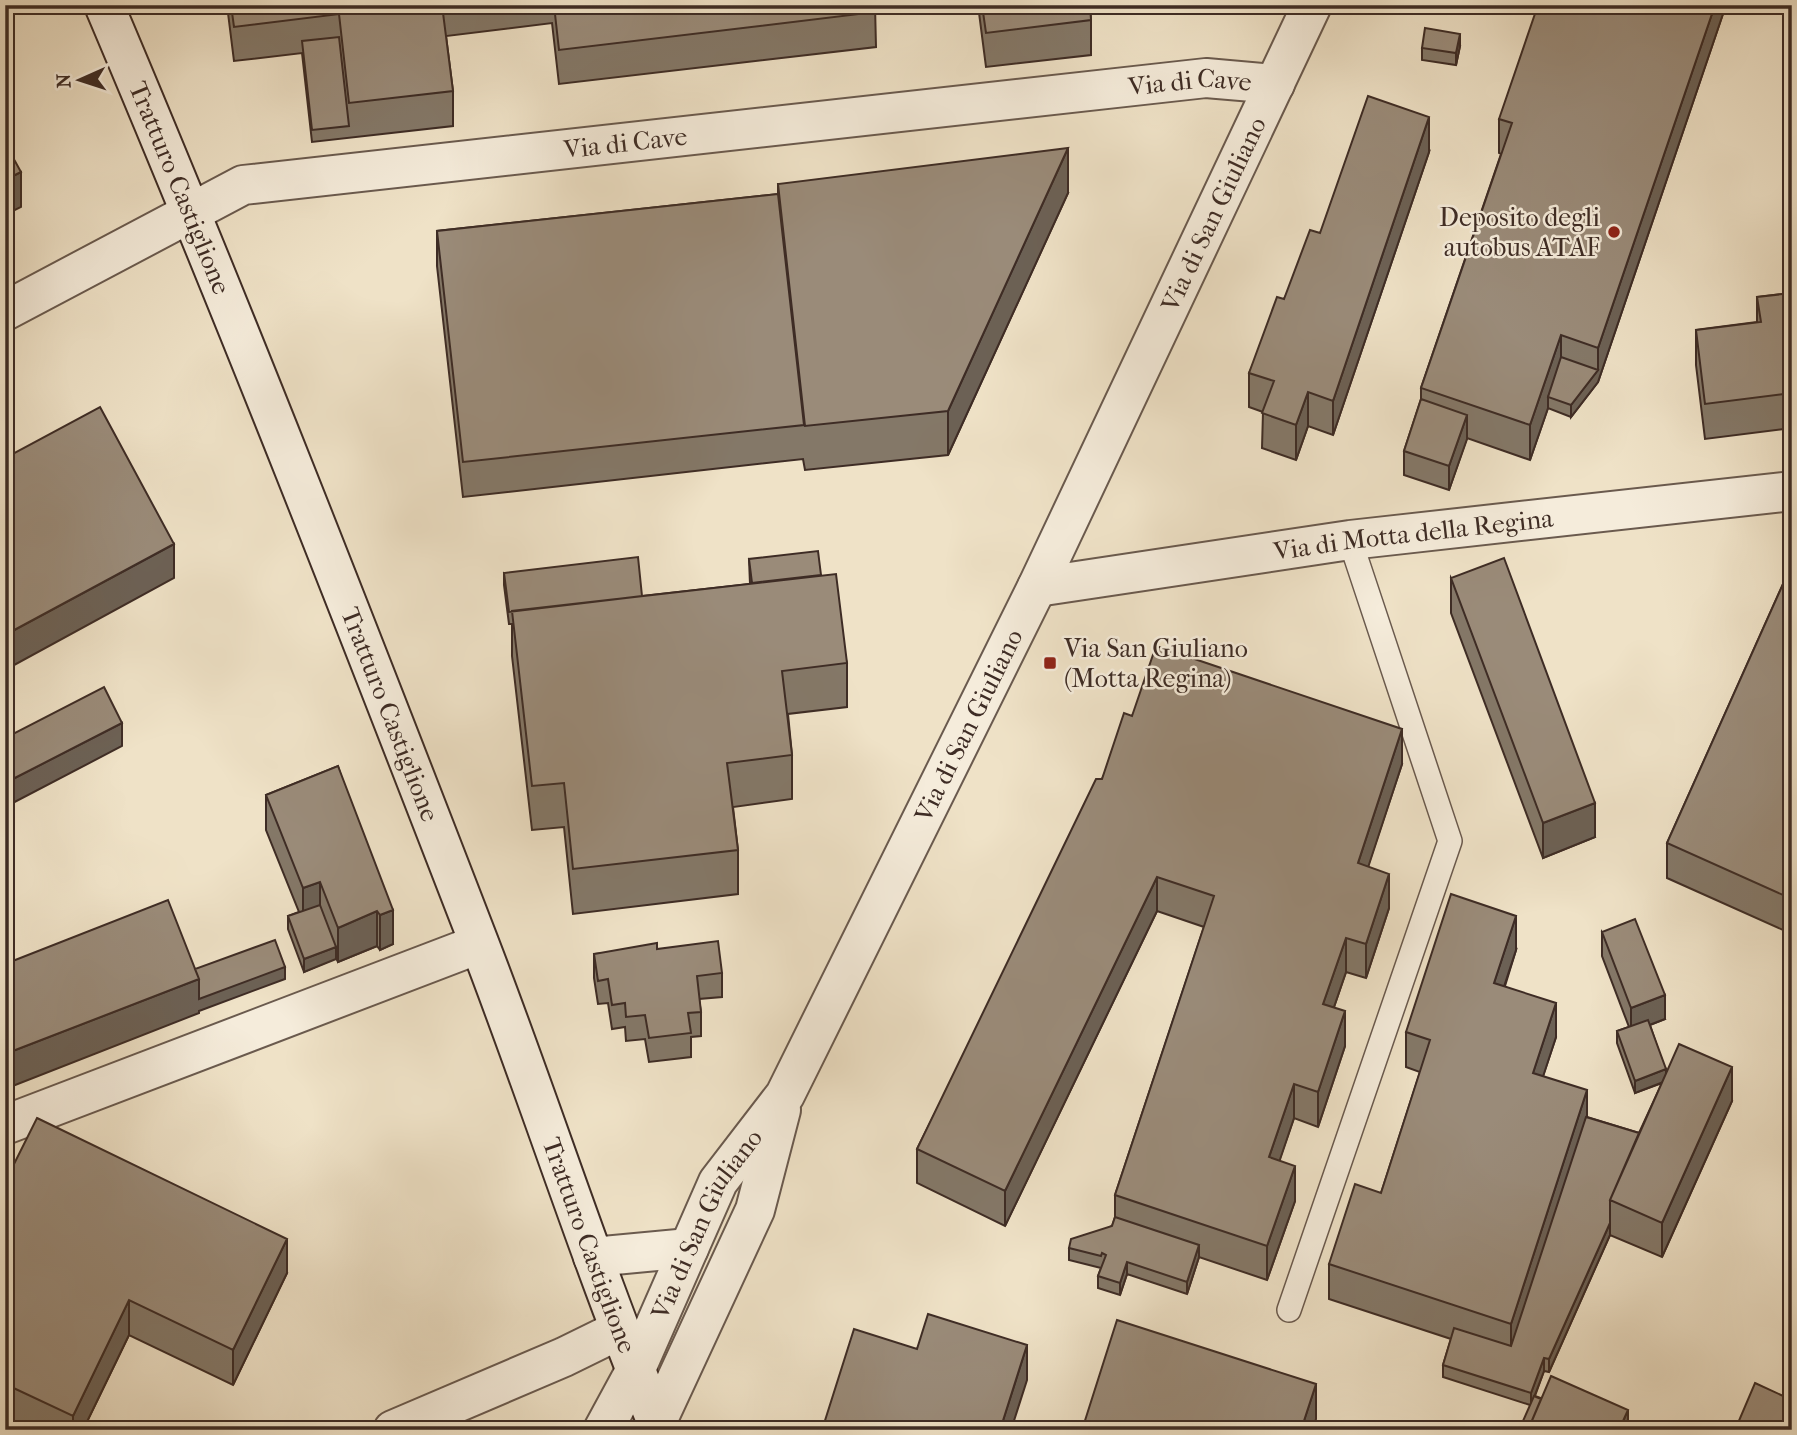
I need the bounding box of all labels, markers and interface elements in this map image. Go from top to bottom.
north arrow [46,46,116,116]
street label: Via di Cave [1126,62,1253,103]
text: N [53,72,75,89]
street label: Tratturo Castiglione [122,77,237,299]
street label: Via di San Giuliano [1154,112,1273,317]
street label: Via di Cave [561,121,689,165]
place label: Deposito degli autobus ATAF [1439,202,1600,263]
marker: Deposito degli autobus ATAF [1606,224,1622,240]
street label: Via di Motta della Regina [1270,502,1556,567]
street label: Tratturo Castiglione [334,603,446,826]
street label: Via di San Giuliano [908,624,1030,828]
place label: Via San Giuliano (Motta Regina) [1063,633,1248,694]
marker: Via San Giuliano (Motta Regina) [1042,655,1058,671]
street label: Via di San Giuliano [644,1123,769,1325]
street label: Tratturo Castiglione [536,1133,643,1358]

